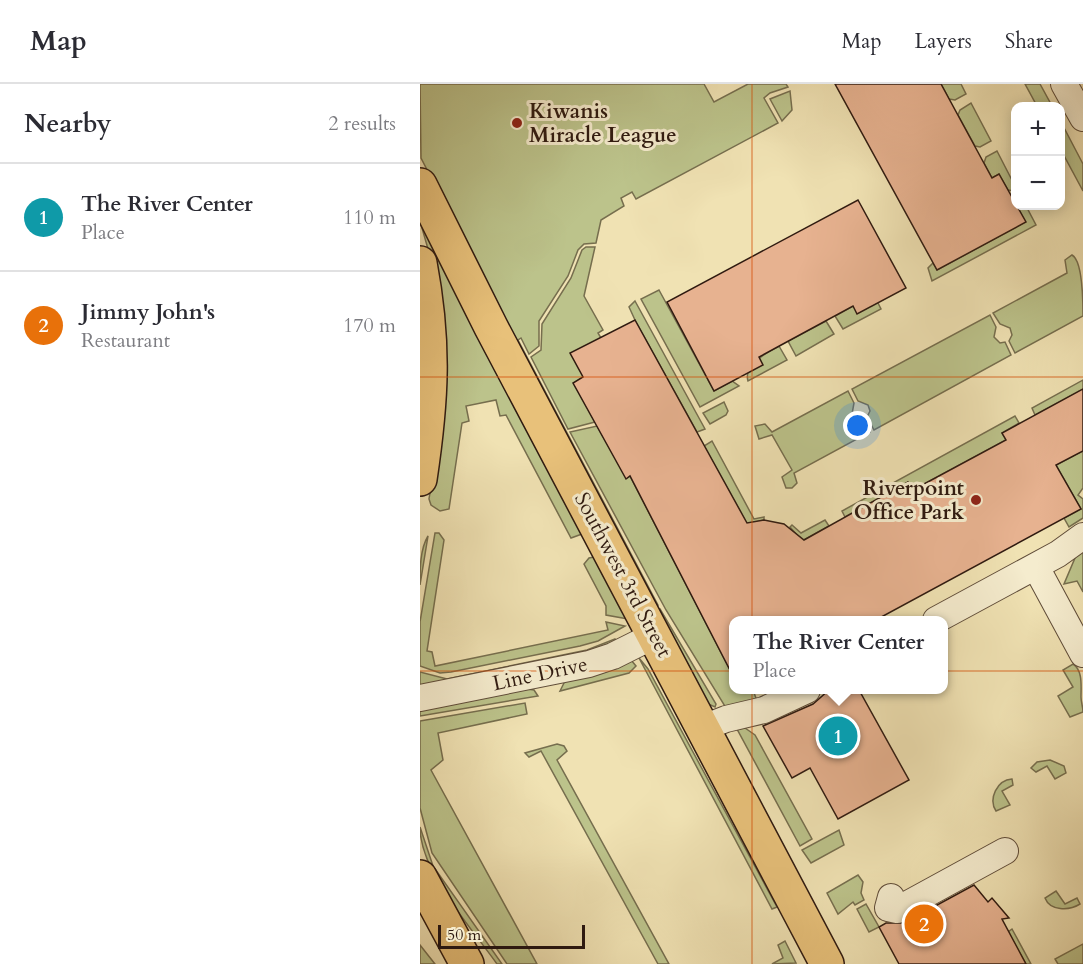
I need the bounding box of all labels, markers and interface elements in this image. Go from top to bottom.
text: Map [30,22,87,60]
text: Map [842,27,882,56]
text: Layers [915,27,972,56]
text: Share [1005,27,1053,56]
place label: Kiwanis Miracle League [529,97,677,150]
map controls [1011,102,1065,210]
button: + [1011,102,1065,156]
text: Nearby [24,106,112,141]
text: 2 results [328,110,396,137]
marker: Kiwanis Miracle League [510,116,524,130]
button: − [1011,156,1065,210]
text: The River Center [81,189,253,219]
text: 1 [38,204,49,231]
text: 110 m [343,204,396,231]
text: Place [81,219,125,246]
text: Jimmy John's [81,297,215,327]
text: 2 [38,312,49,339]
text: 170 m [343,312,396,339]
text: Restaurant [81,327,170,354]
your location [843,411,872,440]
place label: Riverpoint Office Park [854,474,965,527]
street label: Southwest 3rd Street [567,487,679,663]
marker: Riverpoint Office Park [969,493,983,507]
popup [729,616,948,694]
text: The River Center [753,627,924,657]
street label: Line Drive [490,650,590,698]
text: Place [753,657,796,684]
pin: 1 [818,714,858,758]
pin: 2 [904,902,944,946]
scale bar [438,922,585,950]
text: 50 m [447,924,481,946]

